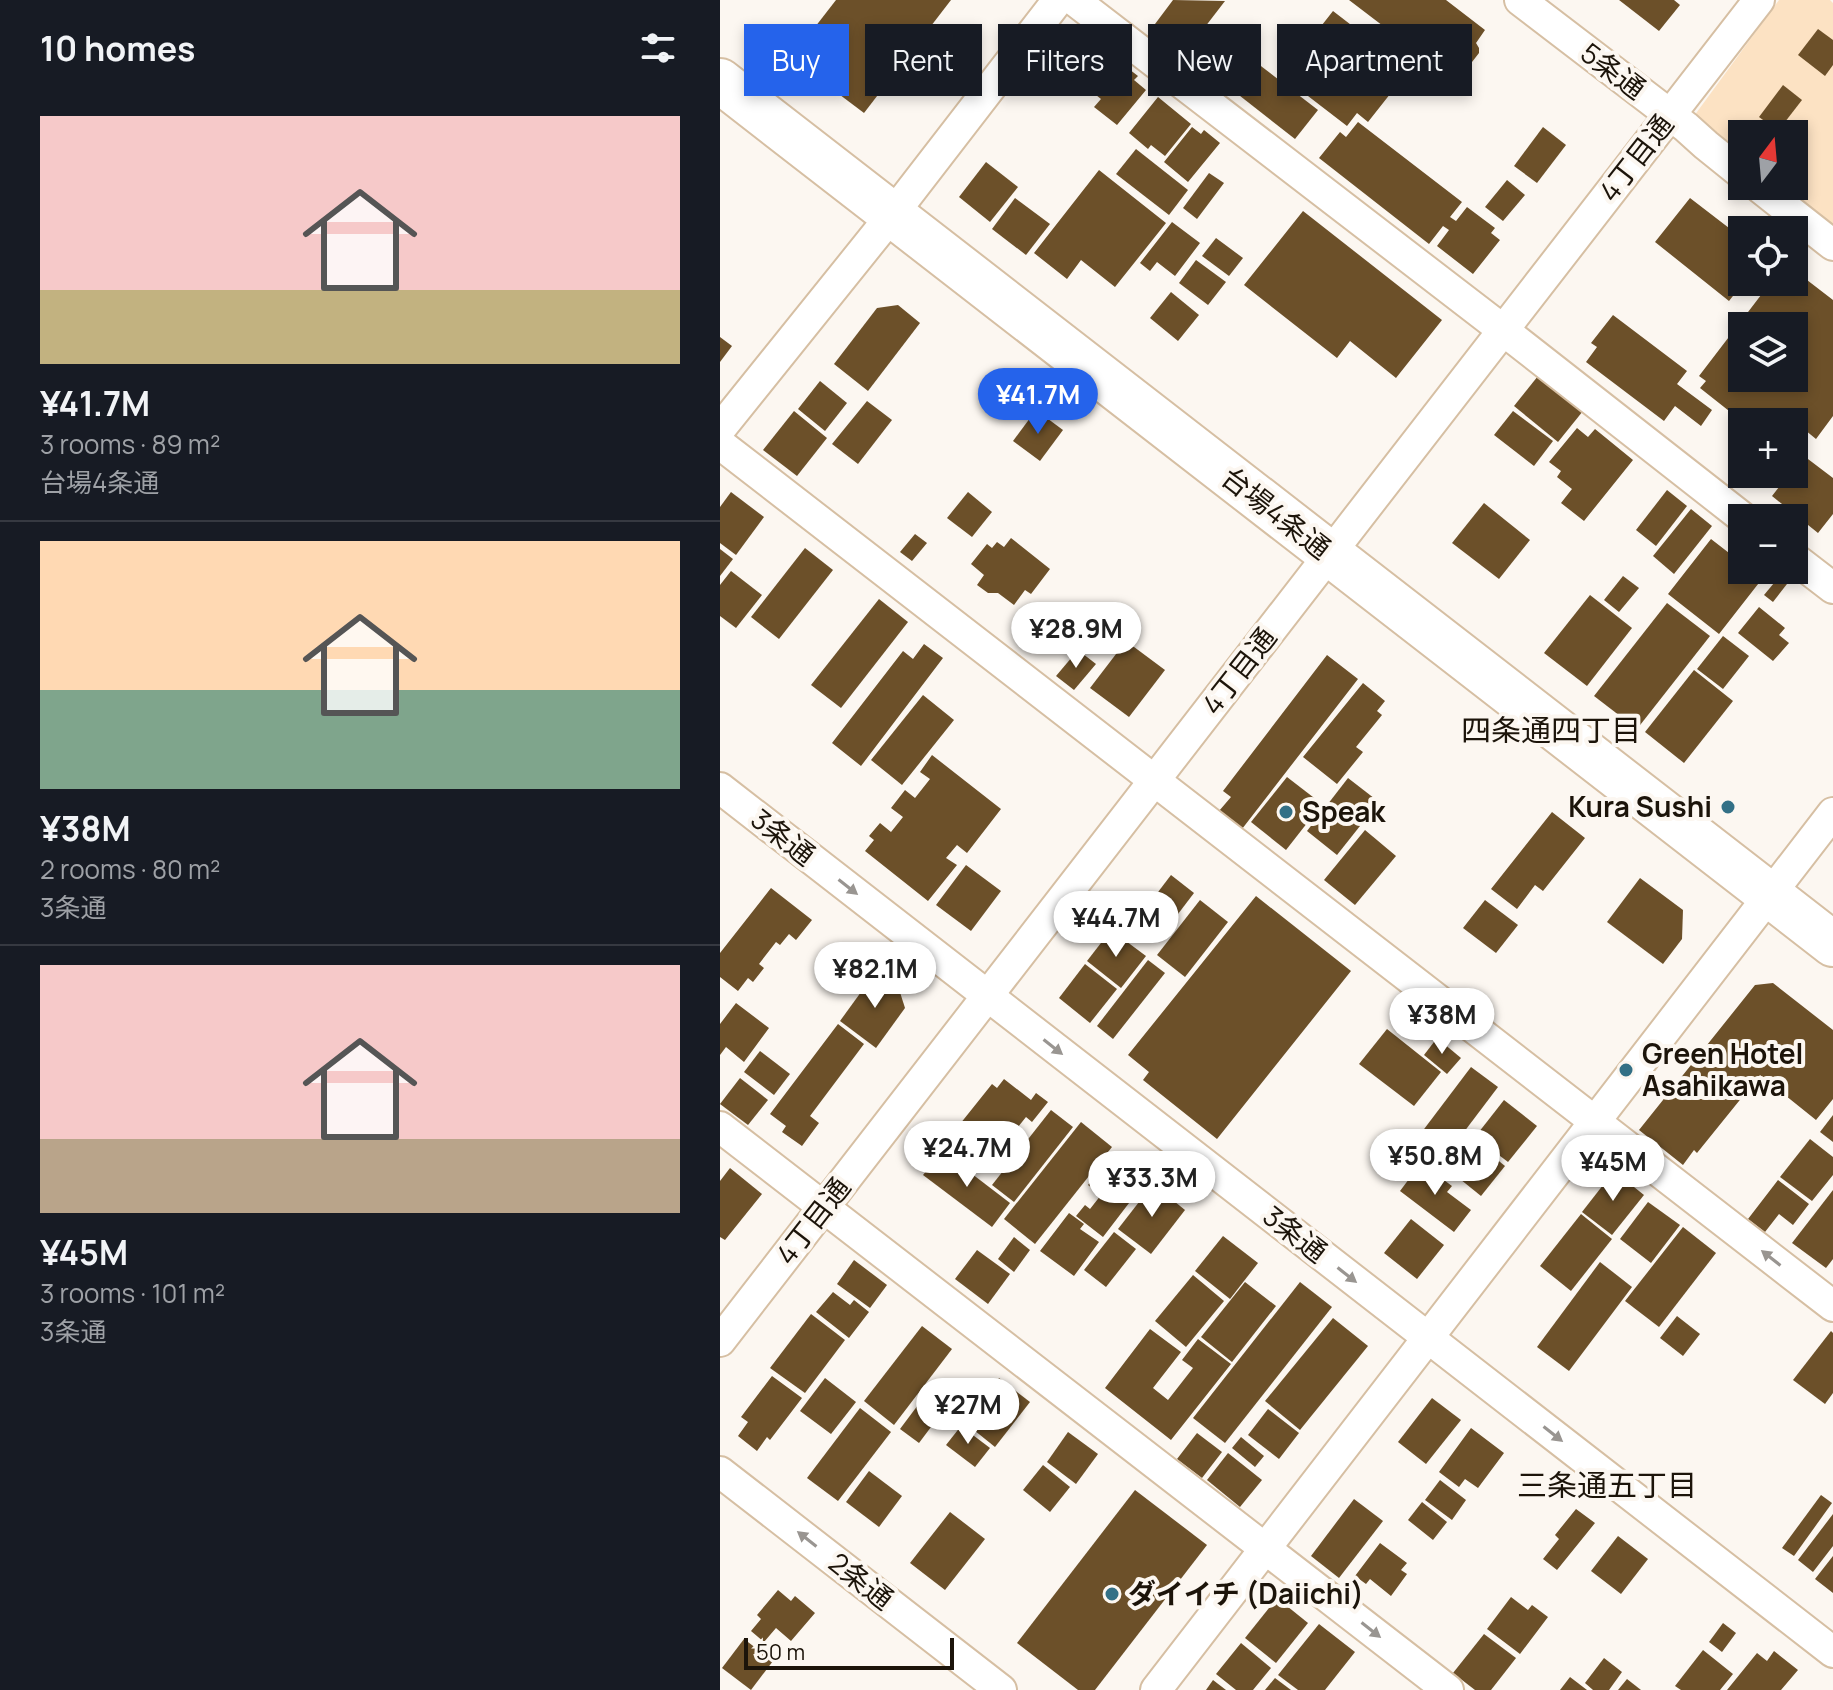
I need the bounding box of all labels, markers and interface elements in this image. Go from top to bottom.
chip: Buy [744,24,849,96]
chip: Rent [865,24,982,96]
chip: Filters [998,24,1132,96]
chip: New [1148,24,1261,96]
chip: Apartment [1277,24,1472,96]
text: 10 homes [40,25,196,71]
icon: filters [636,26,680,70]
street label: 5条通 [1573,33,1654,107]
street label: 4丁目通 [1589,106,1681,209]
north arrow [1728,120,1808,200]
map controls [1728,120,1808,584]
icon: home [288,168,432,312]
button: locate [1728,216,1808,296]
button: layers [1728,312,1808,392]
pin: ¥41.7M [973,368,1103,436]
text: ¥41.7M [996,376,1080,412]
text: ¥41.7M [40,380,150,426]
button: + [1728,408,1808,488]
text: 3 rooms · 89 m² [40,426,220,462]
street label: 台場4条通 [1214,458,1339,567]
text: 台場4条通 [40,464,159,500]
button: − [1728,504,1808,584]
icon: home [288,593,432,737]
pin: ¥28.9M [1011,602,1141,670]
text: ¥28.9M [1029,610,1123,646]
street label: 4丁目通 [1192,619,1284,722]
district label: 四条通四丁目 [1461,709,1641,750]
place label: Kura Sushi [1568,787,1712,825]
place label: Speak [1302,792,1386,830]
marker: Kura Sushi [1719,798,1737,816]
street label: 3条通 [744,799,823,873]
marker: Speak [1277,803,1295,821]
text: ¥38M [40,805,130,851]
text: 2 rooms · 80 m² [40,851,220,887]
one-way arrow [838,879,858,895]
text: 3条通 [40,889,106,925]
pin: ¥44.7M [1051,891,1181,959]
text: ¥44.7M [1072,899,1160,935]
pin: ¥82.1M [810,942,940,1010]
text: ¥82.1M [832,950,918,986]
pin: ¥38M [1395,988,1489,1056]
text: ¥38M [1407,996,1477,1032]
icon: home [288,1017,432,1161]
place label: Green Hotel Asahikawa [1642,1034,1803,1104]
one-way arrow [1043,1038,1063,1054]
marker: Green Hotel Asahikawa [1617,1061,1635,1079]
pin: ¥24.7M [902,1121,1032,1189]
text: ¥24.7M [922,1129,1012,1165]
pin: ¥50.8M [1370,1129,1500,1197]
pin: ¥45M [1566,1135,1660,1203]
text: ¥50.8M [1388,1137,1482,1173]
text: ¥45M [1579,1143,1647,1179]
pin: ¥33.3M [1087,1151,1217,1219]
text: ¥33.3M [1106,1159,1198,1195]
street label: 4丁目通 [766,1169,858,1272]
street label: 3条通 [1256,1196,1335,1270]
text: ¥45M [40,1229,128,1275]
one-way arrow [1761,1251,1781,1267]
one-way arrow [1337,1266,1357,1282]
text: 3 rooms · 101 m² [40,1275,225,1311]
text: 3条通 [40,1313,106,1349]
pin: ¥27M [921,1378,1015,1446]
text: ¥27M [934,1386,1002,1422]
one-way arrow [1543,1426,1563,1442]
district label: 三条通五丁目 [1517,1464,1697,1505]
one-way arrow [797,1532,817,1548]
street label: 2条通 [822,1543,902,1617]
place label: ダイイチ (Daiichi) [1128,1574,1364,1612]
marker: ダイイチ (Daiichi) [1103,1585,1121,1603]
one-way arrow [1361,1622,1381,1638]
scale bar [744,1634,954,1670]
text: 50 m [756,1637,805,1667]

